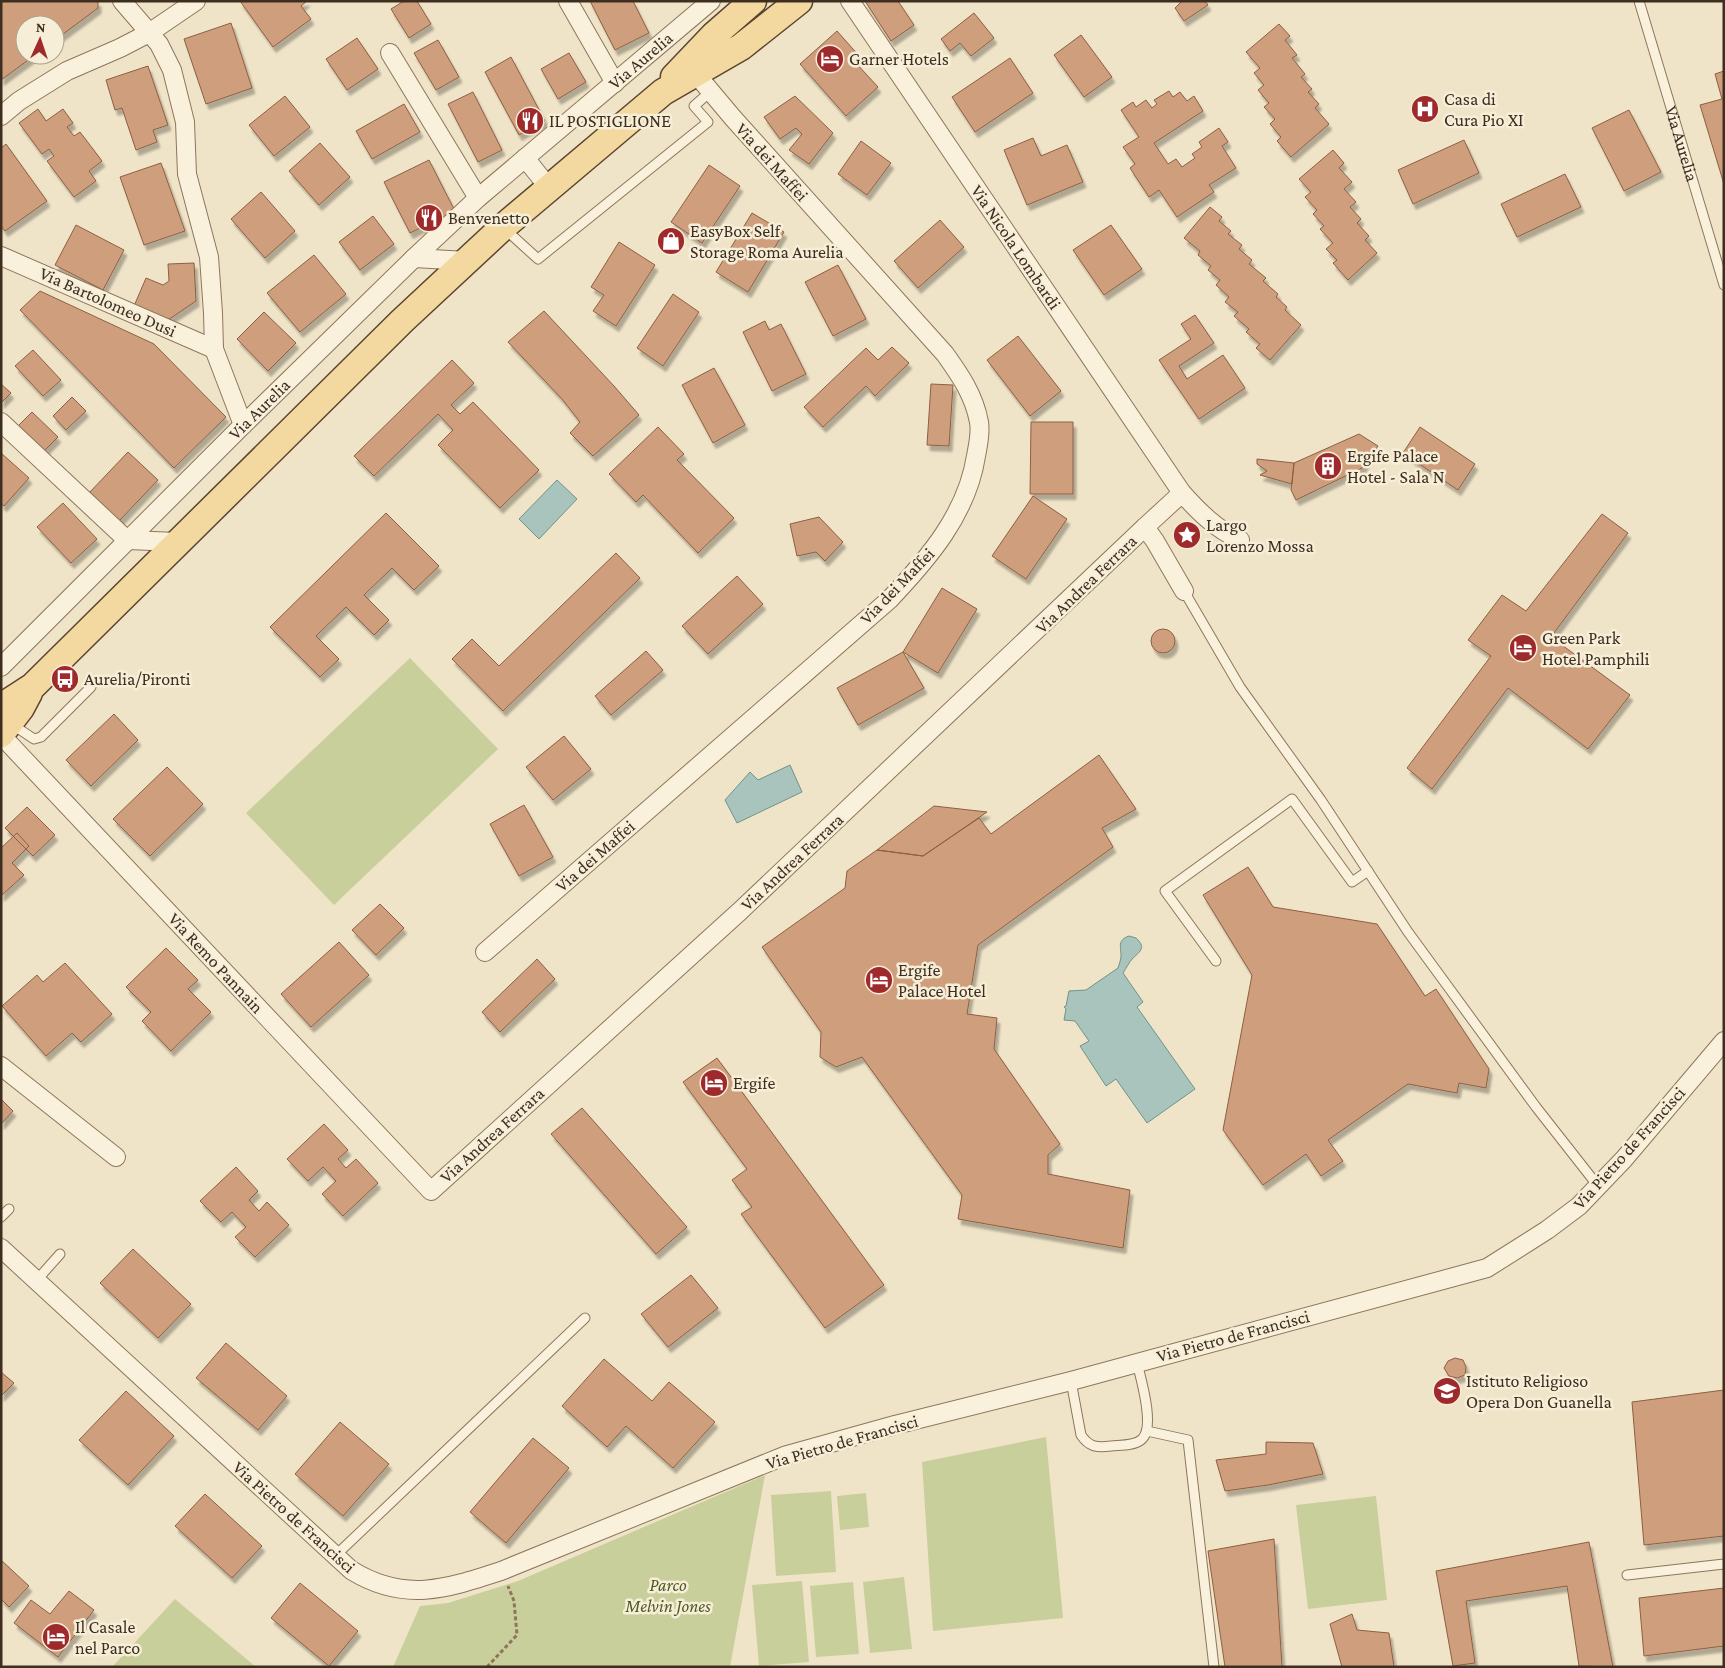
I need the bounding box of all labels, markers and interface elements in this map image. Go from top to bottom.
north arrow [15,15,65,65]
text: N [35,19,46,35]
street label: Via Aurelia [605,28,677,93]
hotel icon: Garner Hotels [815,44,845,74]
place label: Garner Hotels [849,49,949,69]
place label: Casa di Cura Pio XI [1444,89,1524,130]
hospital icon: Casa di Cura Pio XI [1410,94,1440,124]
street label: Via Aurelia [1661,104,1702,184]
restaurant icon: IL POSTIGLIONE [515,106,545,136]
place label: IL POSTIGLIONE [549,111,671,131]
street label: Via dei Maffei [732,119,813,205]
street label: Via Nicola Lombardi [967,181,1065,313]
restaurant icon: Benvenetto [414,203,444,233]
place label: Benvenetto [448,208,530,228]
place label: EasyBox Self Storage Roma Aurelia [690,221,844,262]
shop icon: EasyBox Self Storage Roma Aurelia [656,226,686,256]
street label: Via Bartolomeo Dusi [37,263,180,341]
street label: Via Aurelia [225,375,294,443]
place label: Ergife Palace Hotel - Sala N [1347,446,1445,487]
building icon: Ergife Palace Hotel - Sala N [1313,451,1343,481]
place label: Largo Lorenzo Mossa [1206,515,1314,556]
place icon: Largo Lorenzo Mossa [1172,520,1202,550]
street label: Via Andrea Ferrara [1031,531,1141,637]
street label: Via dei Maffei [856,543,939,628]
place label: Green Park Hotel Pamphili [1542,628,1650,669]
hotel icon: Green Park Hotel Pamphili [1508,633,1538,663]
bus stop icon: Aurelia/Pironti [50,664,80,694]
place label: Aurelia/Pironti [84,669,191,689]
street label: Via Andrea Ferrara [737,809,847,915]
street label: Via dei Maffei [551,816,639,896]
street label: Via Remo Pannain [164,909,268,1018]
place label: Ergife Palace Hotel [898,960,986,1001]
hotel icon: Ergife Palace Hotel [864,965,894,995]
hotel icon: Ergife [699,1068,729,1098]
place label: Ergife [733,1073,776,1093]
street label: Via Andrea Ferrara [436,1083,548,1187]
street label: Via Pietro de Francisci [1569,1083,1689,1213]
street label: Via Pietro de Francisci [1154,1306,1312,1366]
place label: Istituto Religioso Opera Don Guanella [1466,1371,1612,1412]
school or university icon: Istituto Religioso Opera Don Guanella [1432,1376,1462,1406]
street label: Via Pietro de Francisci [764,1411,921,1473]
street label: Via Pietro de Francisci [229,1457,359,1577]
park label: Parco Melvin Jones [624,1575,711,1616]
place label: Il Casale nel Parco [75,1617,140,1658]
hotel icon: Il Casale nel Parco [41,1622,71,1652]

